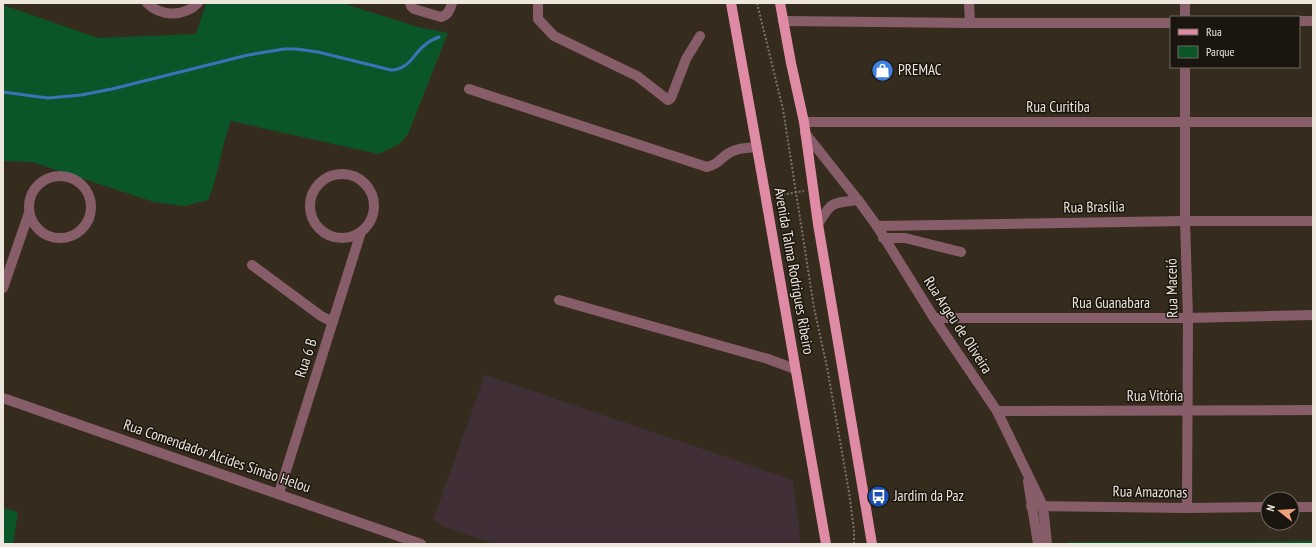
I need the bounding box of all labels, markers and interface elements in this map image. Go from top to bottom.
legend [1170,16,1300,68]
text: Rua [1206,24,1222,39]
text: Parque [1206,44,1235,59]
shop icon: PREMAC [870,57,896,83]
place label: PREMAC [898,60,942,79]
street label: Rua Curitiba [1026,97,1090,116]
street label: Avenida Talma Rodrigues Ribeiro [770,186,819,356]
street label: Rua Brasília [1063,196,1125,217]
street label: Rua Maceió [1161,258,1182,318]
street label: Rua Argeu de Oliveira [920,272,997,377]
street label: Rua Guanabara [1072,293,1150,312]
street label: Rua 6 B [290,336,321,380]
street label: Rua Vitória [1127,386,1183,405]
street label: Rua Comendador Alcides Simão Helou [121,415,313,497]
street label: Rua Amazonas [1112,481,1188,502]
bus stop icon: Jardim da Paz [866,483,892,509]
place label: Jardim da Paz [893,486,964,505]
north arrow [1260,491,1300,531]
text: N [1263,503,1278,513]

